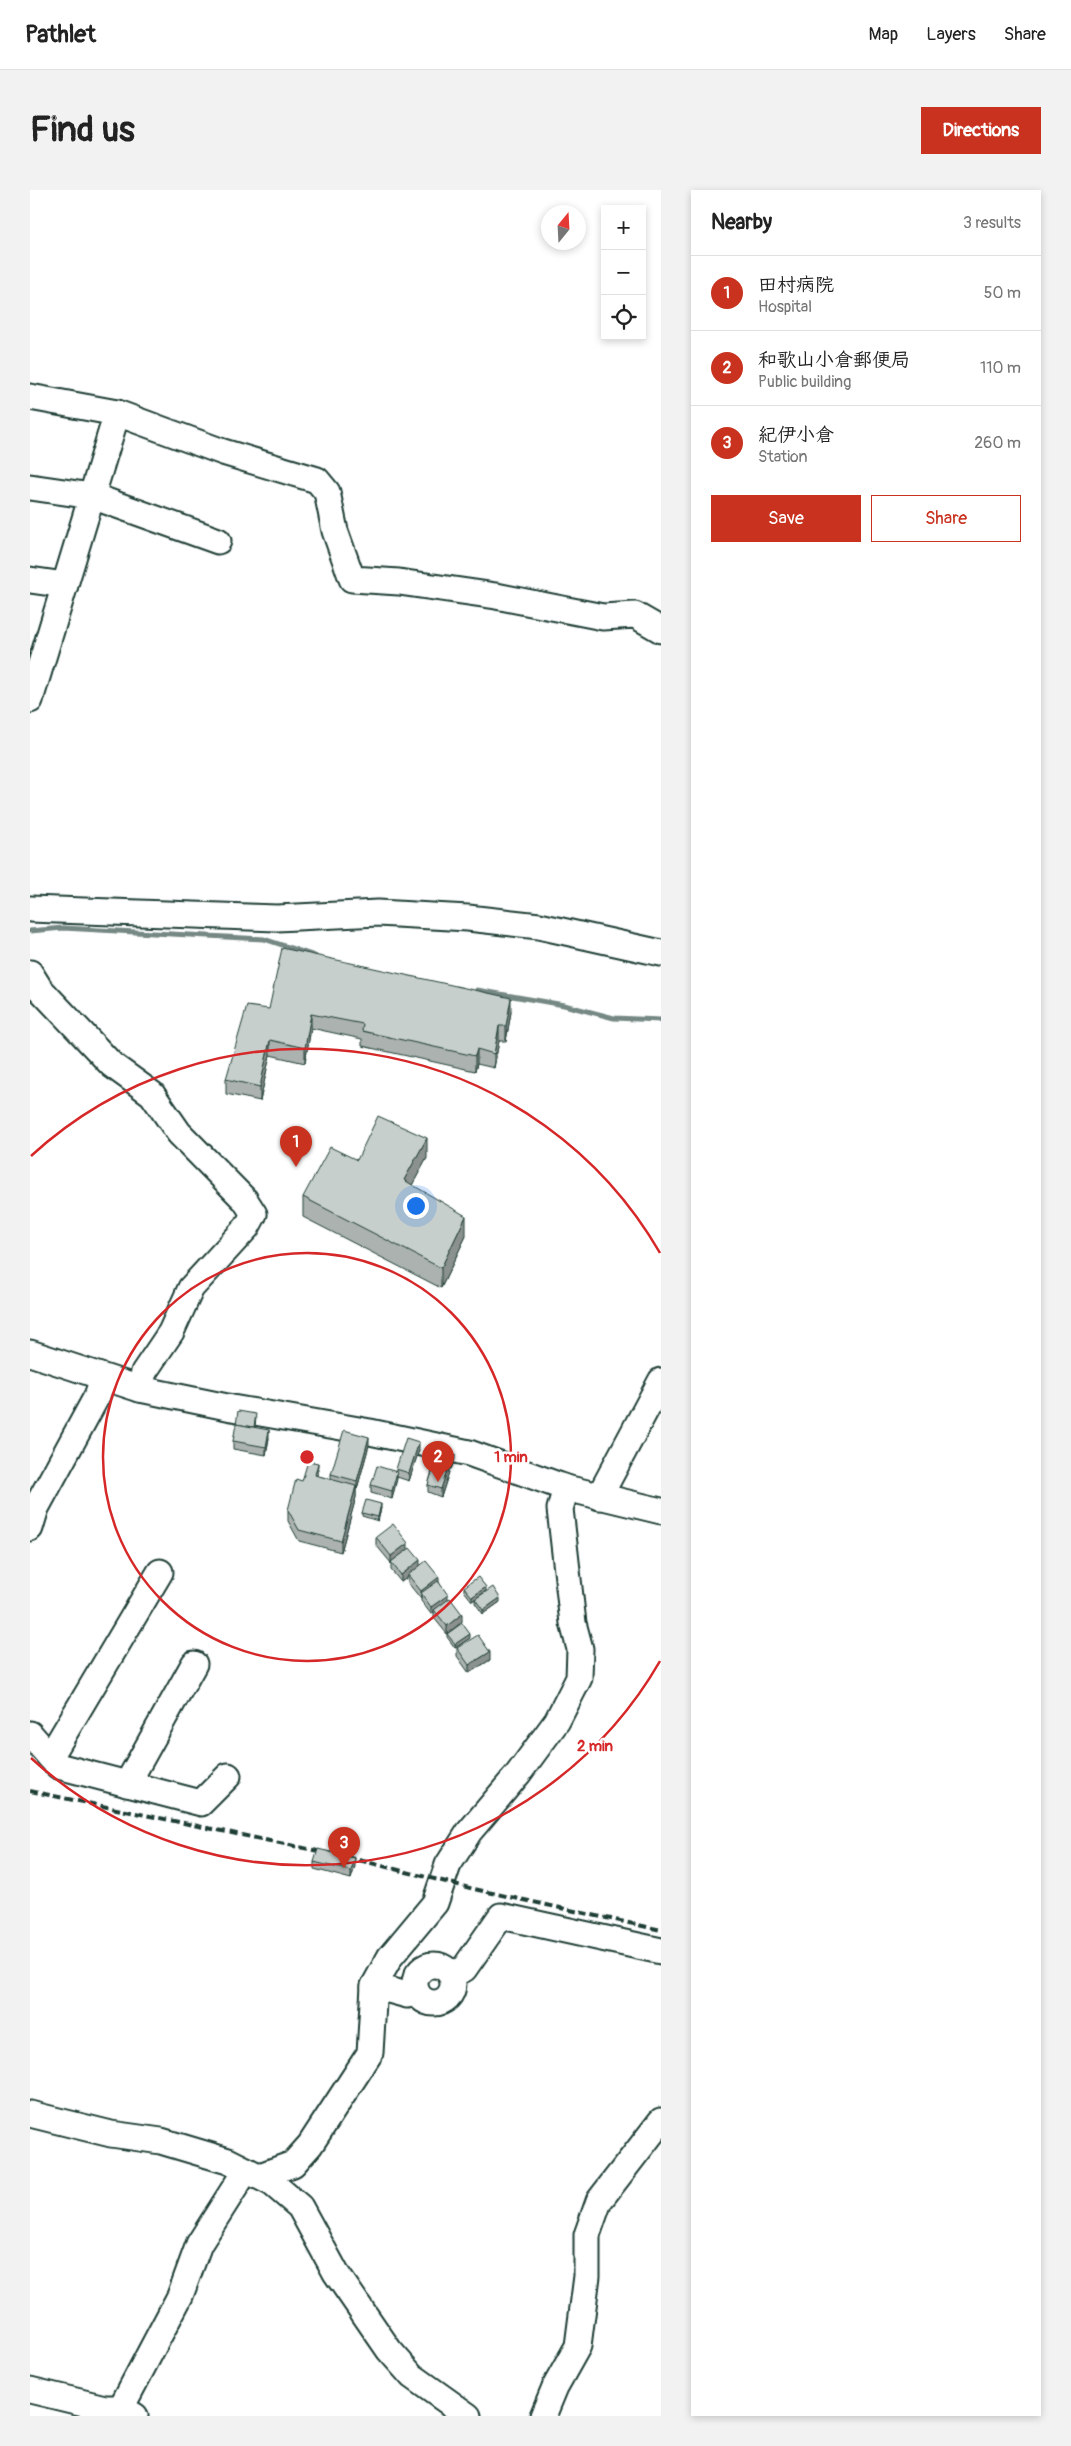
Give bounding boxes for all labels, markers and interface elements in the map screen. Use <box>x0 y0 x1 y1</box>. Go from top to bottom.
text: Pathlet <box>25 20 96 49</box>
text: Map <box>869 23 898 46</box>
text: Layers <box>926 23 976 46</box>
text: Share <box>1004 23 1046 46</box>
button: Directions <box>921 107 1041 154</box>
text: Find us <box>30 108 135 152</box>
north arrow <box>541 205 586 250</box>
map controls <box>601 205 646 340</box>
button: + <box>601 205 646 250</box>
text: Nearby <box>711 209 772 236</box>
text: 3 results <box>963 213 1021 233</box>
button: − <box>601 250 646 295</box>
text: 田村病院 <box>758 273 834 297</box>
text: 1 <box>724 283 730 303</box>
text: 50 m <box>984 283 1021 303</box>
button: locate <box>601 295 646 340</box>
text: Hospital <box>758 297 812 317</box>
text: 和歌山小倉郵便局 <box>758 348 910 372</box>
text: 2 <box>723 358 731 378</box>
text: 110 m <box>980 358 1021 378</box>
text: Public building <box>758 372 851 392</box>
text: 紀伊小倉 <box>758 423 834 447</box>
text: 3 <box>723 433 731 453</box>
text: 260 m <box>974 433 1021 453</box>
text: Station <box>758 447 808 467</box>
button: Save <box>711 495 861 542</box>
button: Share <box>871 495 1021 542</box>
pin: 1 <box>280 1126 312 1167</box>
your location <box>403 1193 429 1219</box>
pin: 2 <box>422 1441 454 1482</box>
centre of rings <box>298 1448 316 1466</box>
text: 1 min <box>494 1448 528 1467</box>
text: 2 min <box>577 1737 613 1756</box>
pin: 3 <box>328 1827 360 1868</box>

